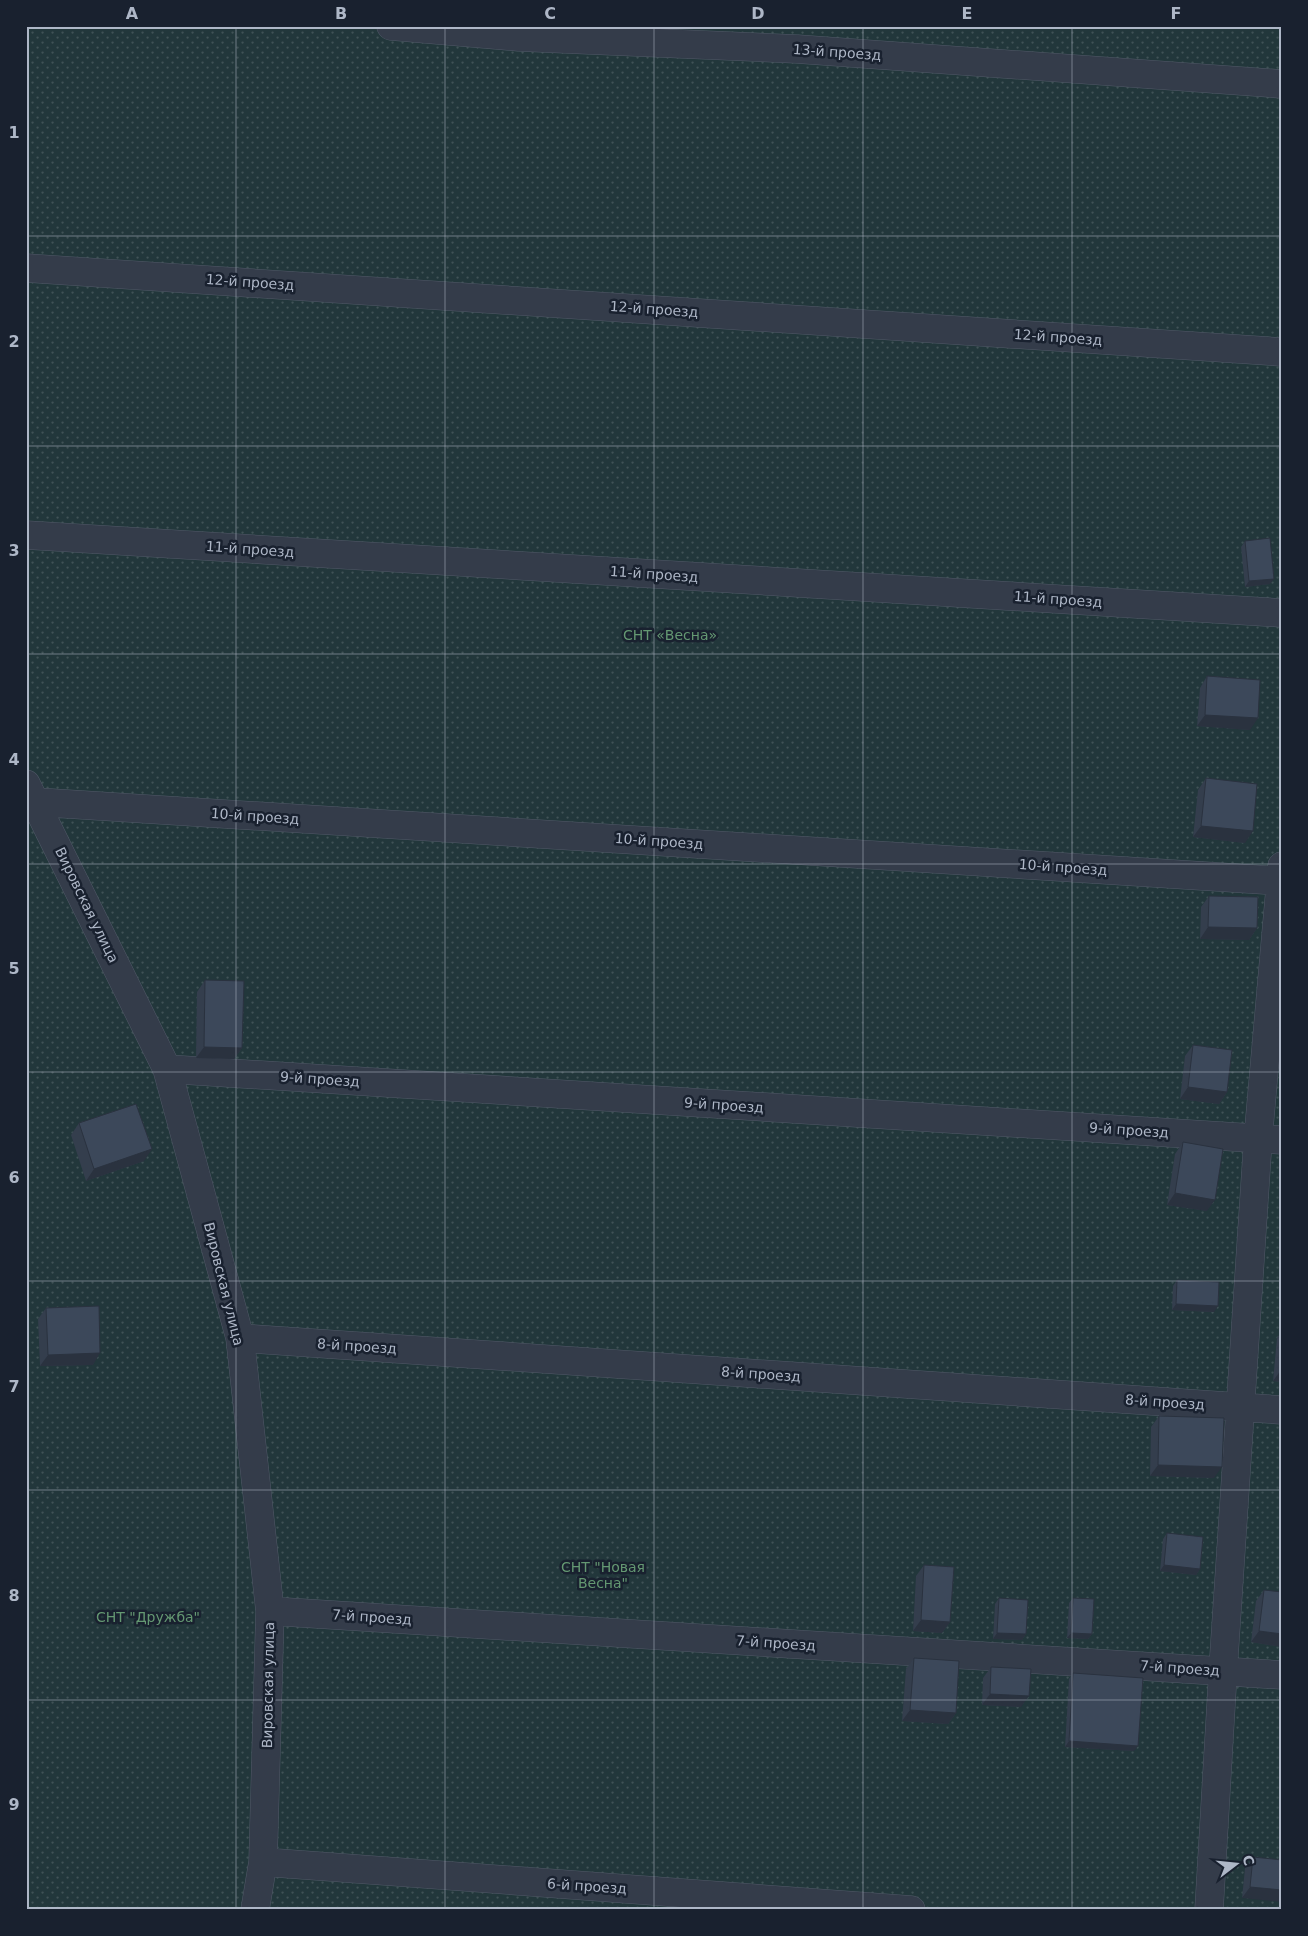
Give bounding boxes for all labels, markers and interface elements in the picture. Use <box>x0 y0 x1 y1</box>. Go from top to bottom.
text: A <box>126 4 139 23</box>
text: B <box>335 4 347 23</box>
text: C <box>544 4 556 23</box>
text: D <box>751 4 765 23</box>
text: E <box>962 4 972 23</box>
text: F <box>1171 4 1181 23</box>
street label: 13-й проезд <box>792 41 882 63</box>
text: 1 <box>8 123 20 142</box>
street label: 12-й проезд <box>205 271 295 293</box>
street label: 12-й проезд <box>609 298 699 320</box>
street label: 12-й проезд <box>1013 326 1103 348</box>
text: 2 <box>8 332 20 351</box>
street label: 11-й проезд <box>205 538 295 560</box>
text: 3 <box>8 541 20 560</box>
street label: 11-й проезд <box>609 563 699 585</box>
street label: 11-й проезд <box>1013 588 1103 610</box>
park label: СНТ «Весна» <box>623 627 717 643</box>
text: 4 <box>8 750 20 769</box>
street label: 10-й проезд <box>210 805 300 827</box>
street label: 10-й проезд <box>614 830 704 852</box>
street label: Вировская улица <box>52 845 122 965</box>
street label: 10-й проезд <box>1018 856 1108 878</box>
text: 5 <box>8 959 20 978</box>
street label: 9-й проезд <box>280 1068 360 1090</box>
street label: 9-й проезд <box>684 1094 764 1116</box>
street label: 9-й проезд <box>1089 1119 1169 1141</box>
text: 6 <box>8 1168 20 1187</box>
street label: Вировская улица <box>201 1221 247 1347</box>
street label: 8-й проезд <box>317 1335 397 1357</box>
street label: 8-й проезд <box>721 1363 801 1385</box>
text: 7 <box>8 1377 20 1396</box>
street label: 8-й проезд <box>1125 1391 1205 1413</box>
park label: СНТ "Новая Весна" <box>561 1559 645 1591</box>
text: 8 <box>8 1586 20 1605</box>
street label: 7-й проезд <box>332 1606 412 1628</box>
park label: СНТ "Дружба" <box>96 1609 200 1625</box>
street label: Вировская улица <box>259 1622 277 1748</box>
street label: 7-й проезд <box>736 1632 816 1654</box>
street label: 7-й проезд <box>1140 1657 1220 1679</box>
text: 9 <box>8 1795 20 1814</box>
north arrow <box>1210 1838 1260 1888</box>
text: С <box>1239 1853 1258 1868</box>
street label: 6-й проезд <box>547 1875 627 1897</box>

